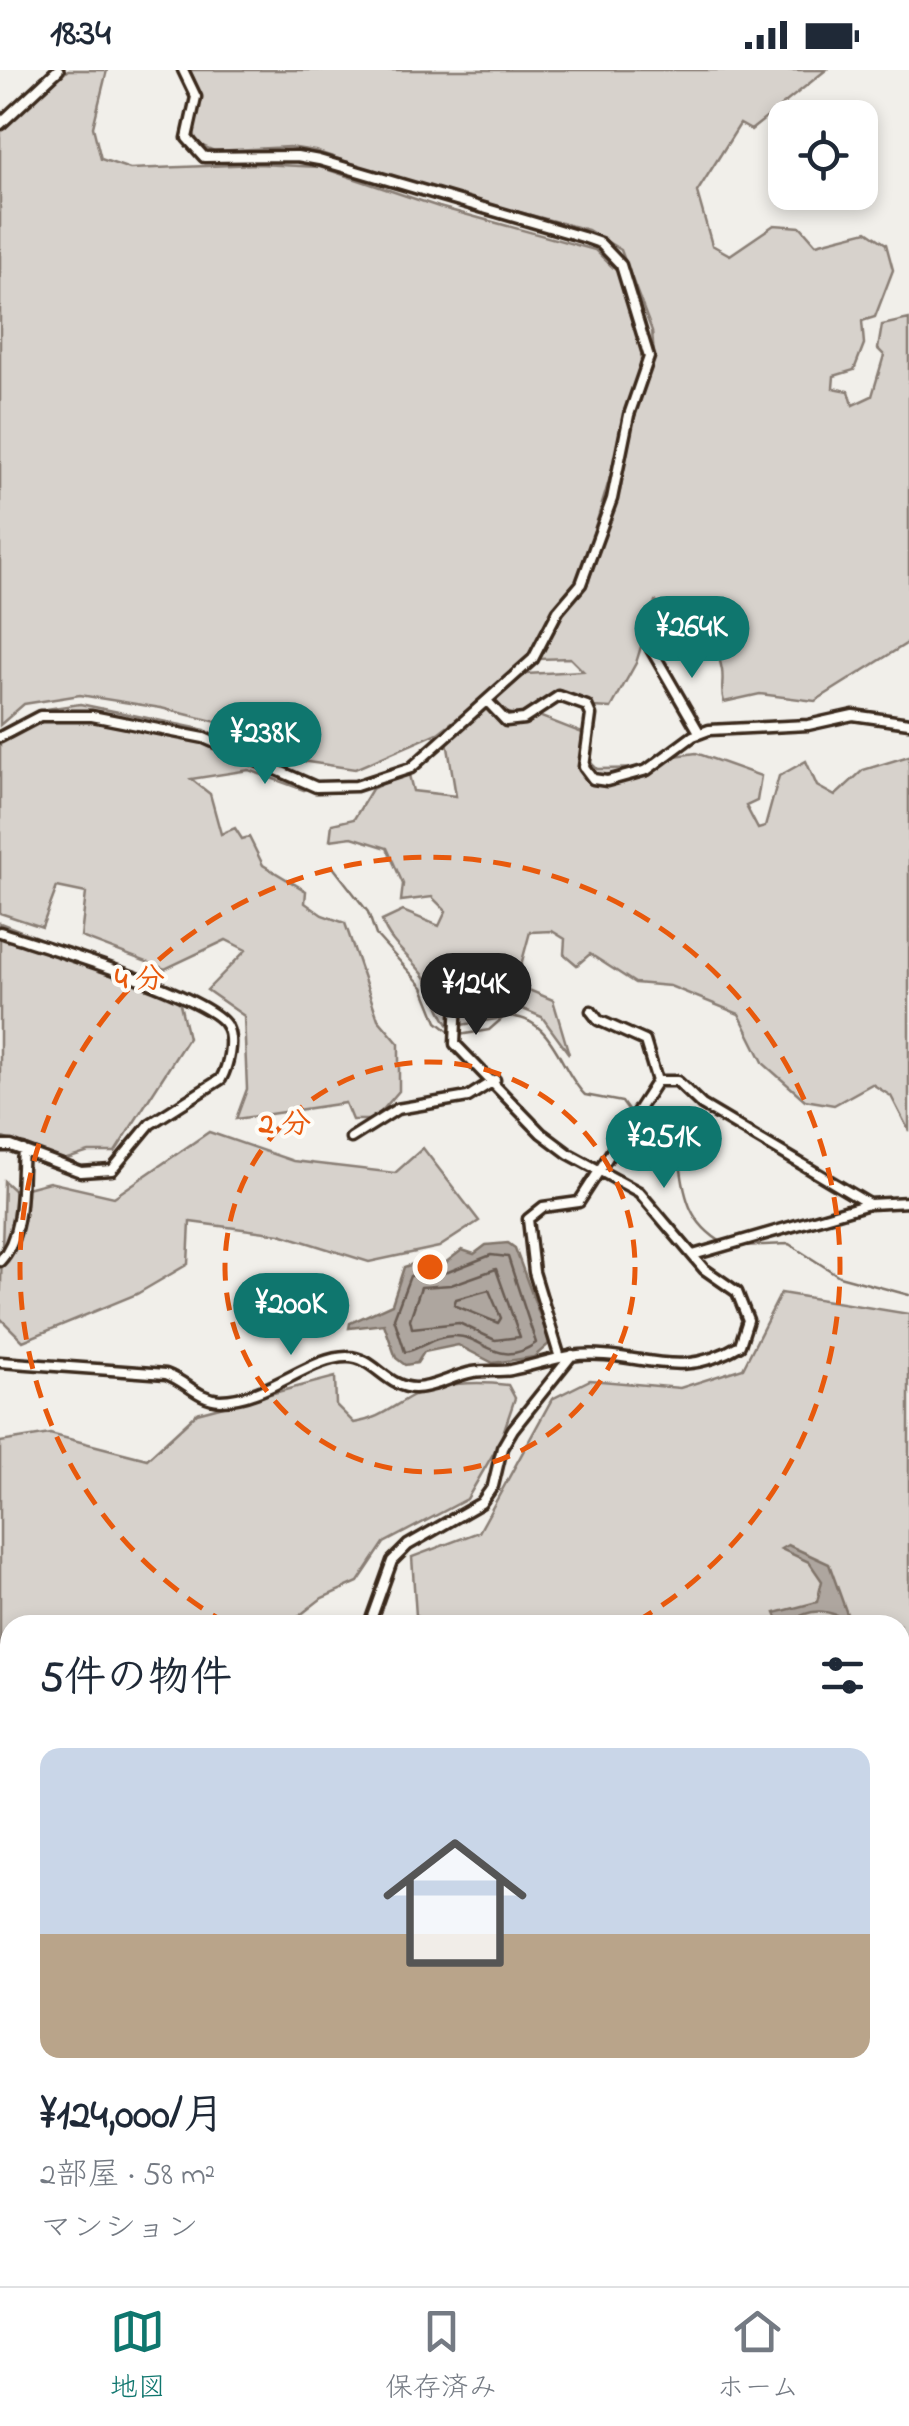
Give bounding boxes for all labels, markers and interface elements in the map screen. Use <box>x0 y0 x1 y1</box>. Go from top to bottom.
text: 18:34 <box>50 7 111 63</box>
map controls <box>768 100 878 210</box>
button: locate <box>768 100 878 210</box>
pin: ¥264K <box>622 596 762 681</box>
text: ¥264K <box>656 605 728 652</box>
pin: ¥238K <box>195 702 335 787</box>
text: ¥238K <box>230 711 300 758</box>
pin: ¥124K <box>406 953 546 1038</box>
text: 4 分 <box>115 959 165 1003</box>
text: ¥124K <box>442 962 510 1009</box>
text: 2 分 <box>258 1104 311 1148</box>
pin: ¥251K <box>594 1106 734 1191</box>
text: ¥251K <box>628 1115 700 1162</box>
centre of rings <box>412 1249 448 1285</box>
pin: ¥200K <box>221 1273 361 1358</box>
text: ¥200K <box>255 1282 327 1329</box>
icon: filters <box>815 1648 870 1703</box>
text: 5件の物件 <box>40 1649 232 1710</box>
icon: home <box>365 1813 545 1993</box>
text: ¥124,000/月 <box>40 2086 225 2147</box>
text: 2部屋 · 58 m² <box>40 2153 215 2200</box>
text: マンション <box>40 2206 199 2253</box>
tab: 地図 <box>110 2304 166 2410</box>
tab: 保存済み <box>385 2304 497 2410</box>
tab: ホーム <box>716 2304 799 2410</box>

